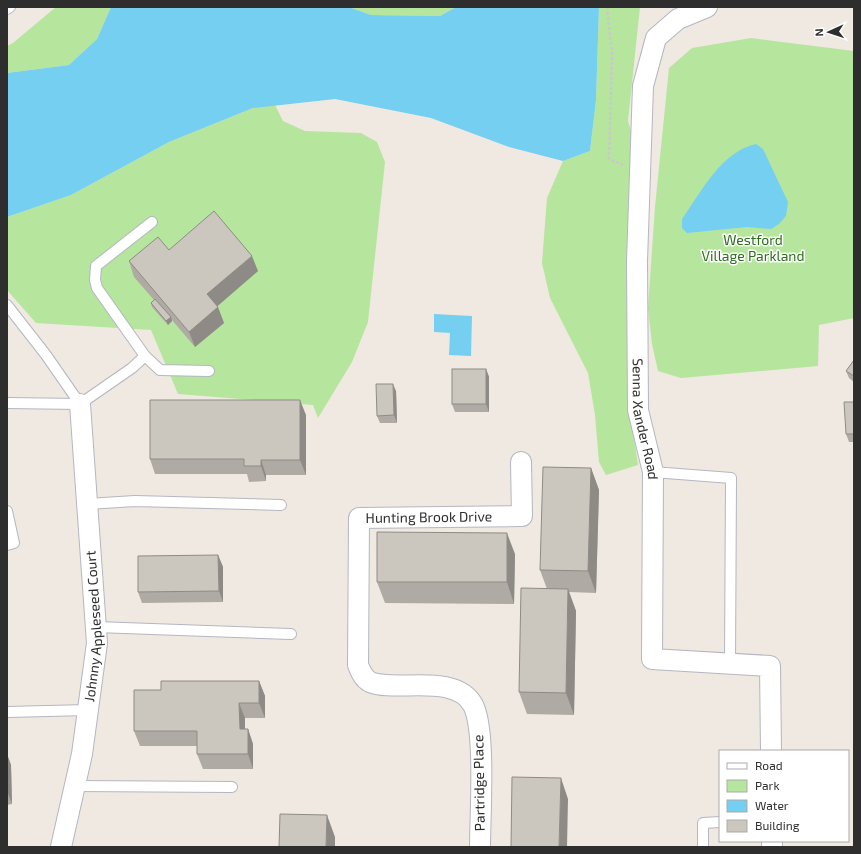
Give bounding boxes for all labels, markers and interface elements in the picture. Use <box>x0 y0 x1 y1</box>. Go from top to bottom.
north arrow <box>809 12 849 52</box>
text: N <box>812 28 825 37</box>
park label: Westford Village Parkland <box>701 231 805 264</box>
street label: Senna Xander Road <box>630 358 662 480</box>
street label: Hunting Brook Drive <box>365 507 492 526</box>
street label: Johnny Appleseed Court <box>80 550 105 703</box>
street label: Partridge Place <box>469 735 488 832</box>
legend <box>719 750 849 842</box>
text: Road <box>755 758 783 772</box>
text: Park <box>755 778 780 792</box>
text: Water <box>755 798 789 812</box>
text: Building <box>755 818 800 832</box>

